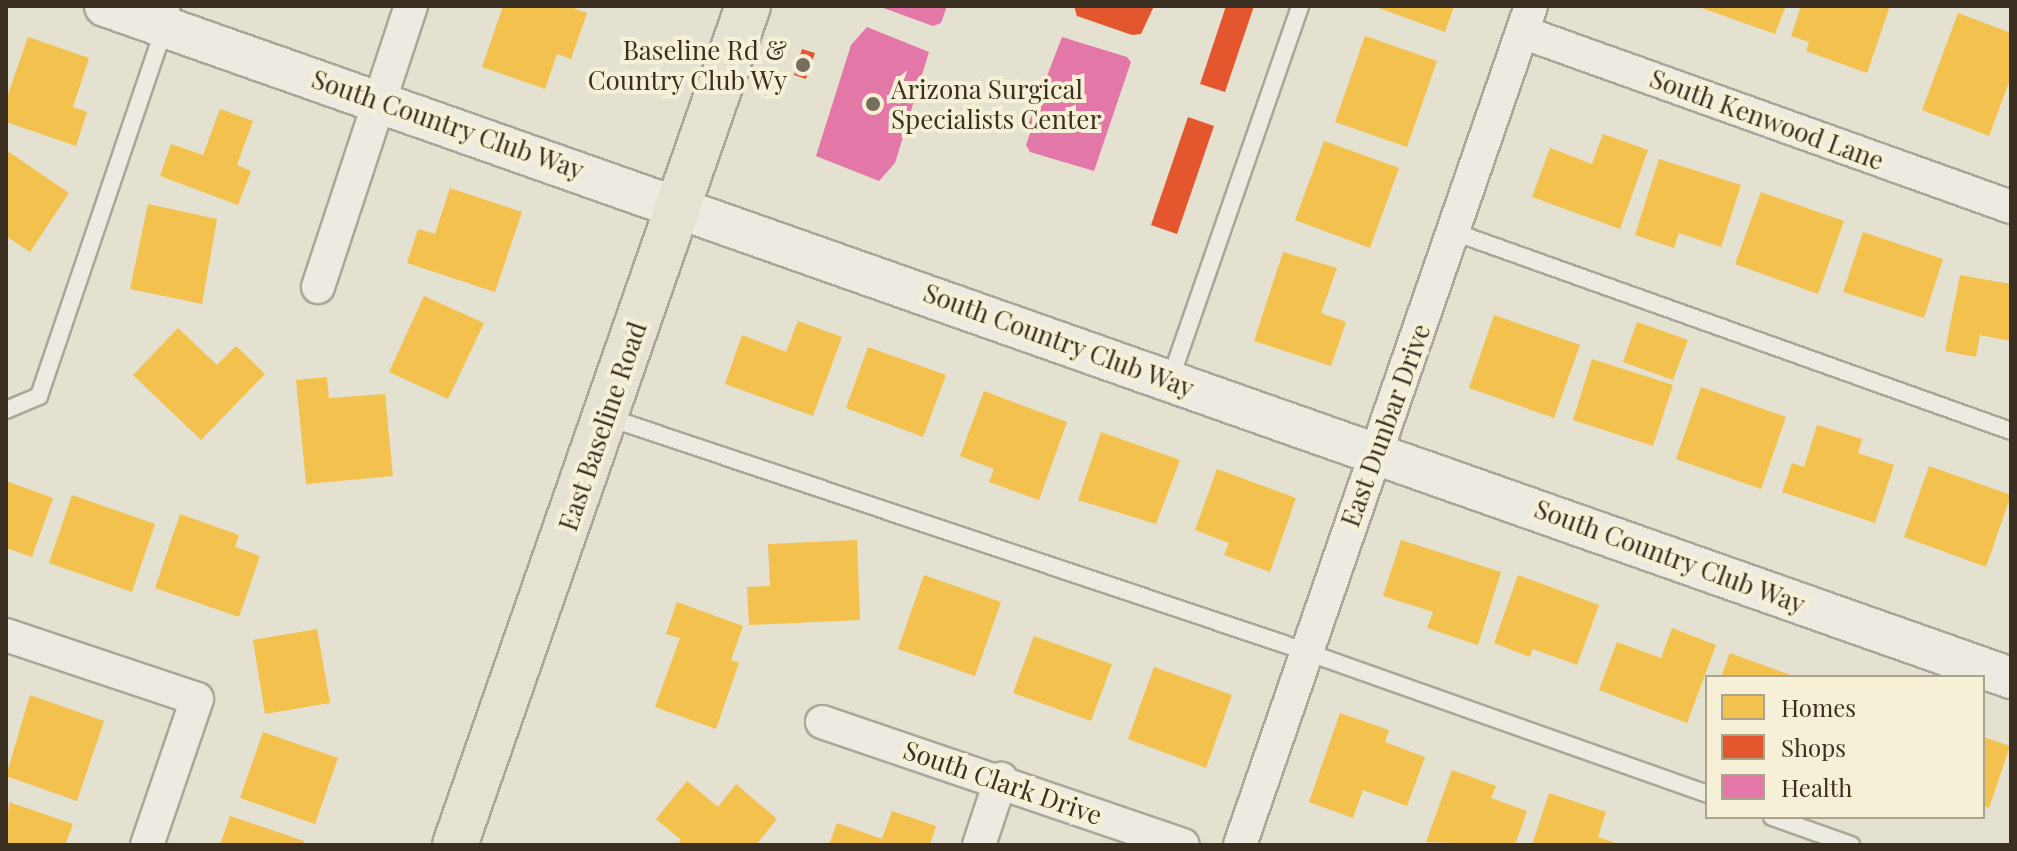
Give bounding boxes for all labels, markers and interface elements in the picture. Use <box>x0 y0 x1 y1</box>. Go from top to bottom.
place label: Baseline Rd & Country Club Wy <box>586 34 787 96</box>
marker: Baseline Rd & Country Club Wy <box>794 56 812 74</box>
street label: South Kenwood Lane <box>1646 62 1888 176</box>
street label: South Country Club Way <box>307 63 589 185</box>
place label: Arizona Surgical Specialists Center <box>891 73 1101 134</box>
marker: Arizona Surgical Specialists Center <box>862 93 884 115</box>
street label: South Country Club Way <box>919 276 1199 404</box>
street label: East Baseline Road <box>552 317 652 535</box>
street label: East Dunbar Drive <box>1334 319 1436 531</box>
street label: South Country Club Way <box>1530 492 1810 620</box>
legend <box>1705 675 1985 819</box>
text: Homes <box>1781 691 1856 723</box>
text: Shops <box>1781 731 1846 763</box>
street label: South Clark Drive <box>900 733 1106 831</box>
text: Health <box>1781 771 1852 803</box>

